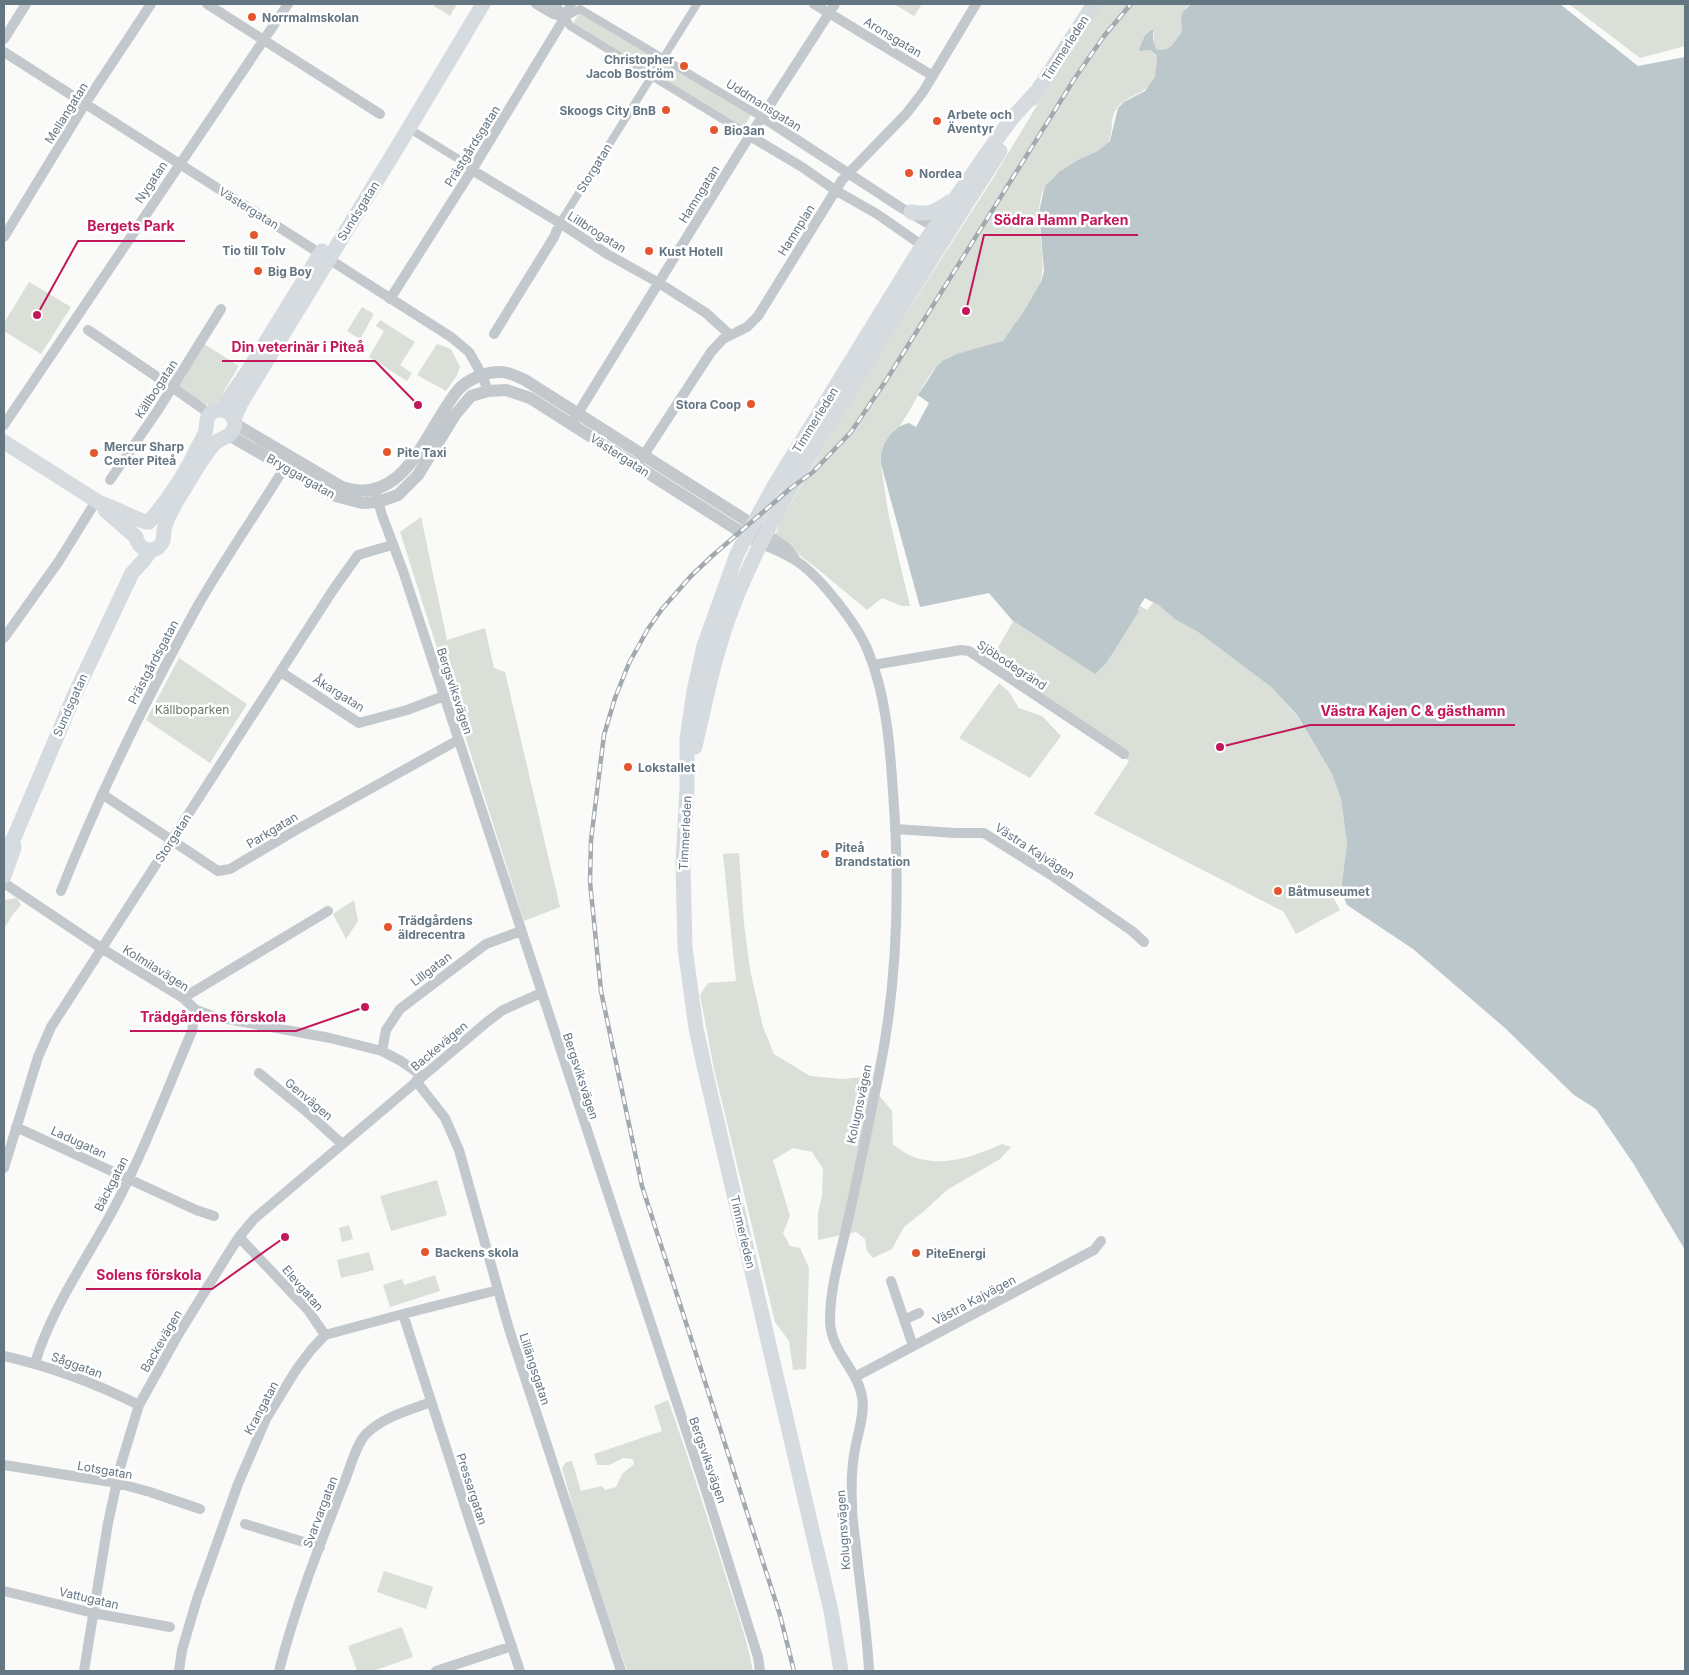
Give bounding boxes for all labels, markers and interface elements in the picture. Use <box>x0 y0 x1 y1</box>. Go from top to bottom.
place label: Norrmalmskolan <box>262 10 359 25</box>
marker: Norrmalmskolan <box>246 11 258 23</box>
street label: Timmerleden <box>1038 13 1092 83</box>
street label: Aronsgatan <box>861 14 925 60</box>
place label: Christopher Jacob Boström <box>586 52 674 81</box>
marker: Christopher Jacob Boström <box>678 60 690 72</box>
street label: Uddmansgatan <box>723 76 805 134</box>
street label: Mellangatan <box>41 80 91 146</box>
street label: Prästgårdsgatan <box>441 103 503 189</box>
place label: Skoogs City BnB <box>559 103 656 118</box>
marker: Skoogs City BnB <box>660 104 672 116</box>
place label: Arbete och Äventyr <box>947 107 1012 136</box>
marker: Arbete och Äventyr <box>931 115 943 127</box>
place label: Bio3an <box>724 123 765 138</box>
marker: Bio3an <box>708 124 720 136</box>
street label: Storgatan <box>573 141 615 195</box>
street label: Nygatan <box>131 158 171 206</box>
street label: Hamngatan <box>675 162 723 226</box>
place label: Nordea <box>919 166 962 181</box>
marker: Nordea <box>903 167 915 179</box>
street label: Sundsgatan <box>334 178 382 244</box>
street label: Västergatan <box>216 184 282 232</box>
street label: Hamnplan <box>774 202 818 258</box>
callout: Södra Hamn Parken <box>984 206 1138 235</box>
street label: Lillbrogatan <box>565 208 629 256</box>
text: Södra Hamn Parken <box>994 211 1128 228</box>
callout: Bergets Park <box>78 212 185 241</box>
text: Bergets Park <box>87 217 176 234</box>
marker: Tio till Tolv <box>248 229 260 241</box>
place label: Tio till Tolv <box>222 243 286 258</box>
place label: Kust Hotell <box>659 244 723 259</box>
marker: Kust Hotell <box>643 245 655 257</box>
place label: Big Boy <box>268 264 313 279</box>
marker: Big Boy <box>252 265 264 277</box>
callout: Din veterinär i Piteå <box>222 332 375 361</box>
text: Din veterinär i Piteå <box>232 338 364 355</box>
street label: Källbogatan <box>131 357 181 421</box>
street label: Timmerleden <box>789 384 841 456</box>
place label: Stora Coop <box>676 397 741 412</box>
marker: Stora Coop <box>745 398 757 410</box>
street label: Västergatan <box>587 430 653 480</box>
place label: Mercur Sharp Center Piteå <box>104 439 184 468</box>
place label: Pite Taxi <box>397 445 447 460</box>
marker: Pite Taxi <box>381 446 393 458</box>
marker: Mercur Sharp Center Piteå <box>88 447 100 459</box>
street label: Bryggargatan <box>264 450 338 502</box>
street label: Prästgårdsgatan <box>125 617 181 707</box>
street label: Sjöbodegränd <box>974 637 1050 693</box>
street label: Bergsviksvägen <box>434 646 476 736</box>
street label: Sundsgatan <box>49 671 91 739</box>
street label: Åkargatan <box>310 671 368 715</box>
callout: Västra Kajen C & gästhamn <box>1310 696 1515 725</box>
park label: Källboparken <box>155 702 229 717</box>
text: Västra Kajen C & gästhamn <box>1320 702 1506 719</box>
place label: Lokstallet <box>638 760 696 775</box>
marker: Lokstallet <box>622 761 634 773</box>
street label: Timmerleden <box>676 795 694 871</box>
street label: Parkgatan <box>244 809 300 851</box>
street label: Storgatan <box>152 811 194 865</box>
street label: Västra Kajvägen <box>992 820 1078 882</box>
place label: Piteå Brandstation <box>835 840 910 869</box>
marker: Piteå Brandstation <box>819 848 831 860</box>
place label: Båtmuseumet <box>1288 884 1370 899</box>
marker: Båtmuseumet <box>1272 885 1284 897</box>
place label: Trädgårdens äldrecentra <box>398 913 473 942</box>
marker: Trädgårdens äldrecentra <box>382 921 394 933</box>
street label: Kolmilavägen <box>120 942 192 994</box>
street label: Lillgatan <box>408 949 454 989</box>
callout: Trädgårdens förskola <box>130 1002 296 1031</box>
text: Trädgårdens förskola <box>140 1008 286 1025</box>
street label: Backevägen <box>408 1018 470 1074</box>
street label: Bergsviksvägen <box>560 1031 602 1121</box>
street label: Kolugnsvägen <box>843 1063 875 1145</box>
street label: Genvägen <box>282 1075 336 1123</box>
street label: Ladugatan <box>49 1123 109 1161</box>
street label: Bäckgatan <box>91 1154 131 1214</box>
street label: Timmerleden <box>727 1194 759 1270</box>
place label: Backens skola <box>435 1245 519 1260</box>
marker: Backens skola <box>419 1246 431 1258</box>
place label: PiteEnergi <box>926 1246 986 1261</box>
marker: PiteEnergi <box>910 1247 922 1259</box>
callout: Solens förskola <box>86 1260 212 1289</box>
street label: Elevgatan <box>279 1262 327 1314</box>
text: Solens förskola <box>96 1266 202 1283</box>
street label: Västra Kajvägen <box>930 1272 1018 1328</box>
street label: Backevägen <box>137 1307 185 1375</box>
street label: Lillängsgatan <box>516 1331 554 1407</box>
street label: Såggatan <box>49 1349 105 1381</box>
street label: Krangatan <box>241 1379 281 1437</box>
street label: Bergsviksvägen <box>686 1415 730 1505</box>
street label: Pressargatan <box>453 1451 491 1527</box>
street label: Lotsgatan <box>76 1458 134 1482</box>
street label: Svarvargatan <box>299 1474 341 1550</box>
street label: Kolugnsvägen <box>833 1489 853 1571</box>
street label: Vattugatan <box>58 1584 120 1612</box>

